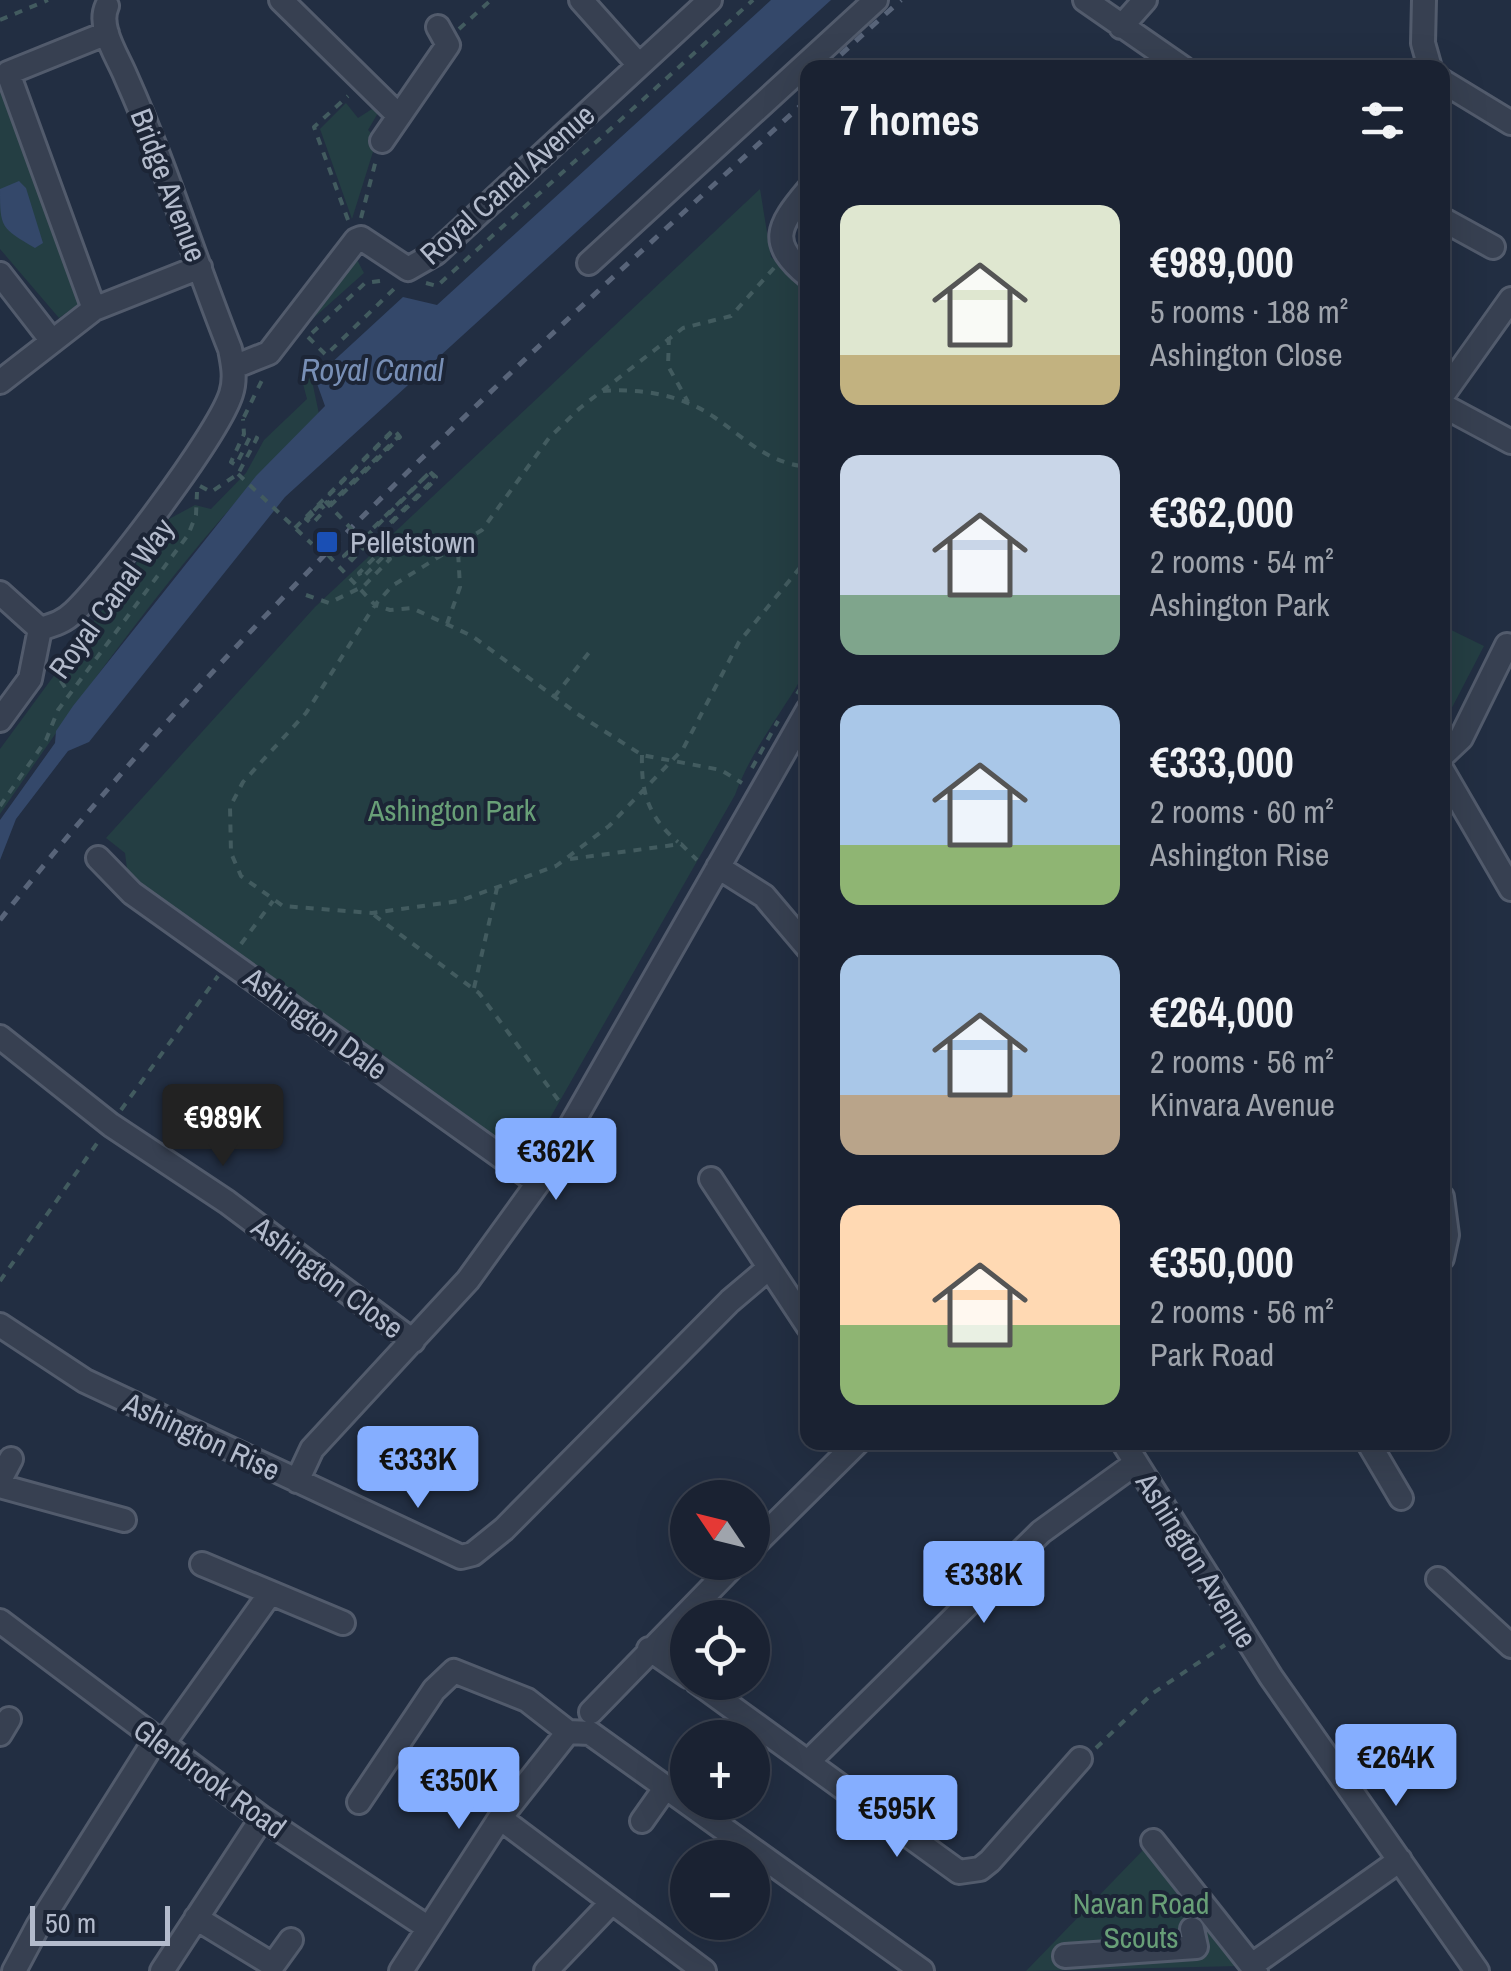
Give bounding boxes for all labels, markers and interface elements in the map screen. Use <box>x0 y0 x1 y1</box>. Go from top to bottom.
text: 7 homes <box>840 92 980 148</box>
icon: filters <box>1355 93 1410 148</box>
street label: Royal Canal Avenue <box>411 95 603 273</box>
street label: Bridge Avenue <box>121 103 217 267</box>
text: €989,000 <box>1150 234 1294 290</box>
icon: home <box>920 245 1040 365</box>
text: 5 rooms · 188 m² <box>1150 290 1348 333</box>
text: Ashington Close <box>1150 333 1343 376</box>
water label: Royal Canal <box>301 348 445 391</box>
text: €362,000 <box>1150 484 1294 540</box>
icon: home <box>920 495 1040 615</box>
street label: Royal Canal Way <box>39 509 183 686</box>
place label: Pelletstown <box>350 522 476 562</box>
marker: Pelletstown <box>314 529 340 555</box>
text: 2 rooms · 54 m² <box>1150 540 1334 583</box>
text: Ashington Park <box>1150 583 1329 626</box>
text: €333,000 <box>1150 734 1294 790</box>
icon: home <box>920 745 1040 865</box>
park label: Ashington Park <box>367 790 537 830</box>
text: 2 rooms · 60 m² <box>1150 790 1334 833</box>
text: Ashington Rise <box>1150 833 1329 876</box>
street label: Ashington Dale <box>235 957 396 1089</box>
text: €264,000 <box>1150 984 1294 1040</box>
icon: home <box>920 995 1040 1115</box>
text: 2 rooms · 56 m² <box>1150 1040 1334 1083</box>
text: Kinvara Avenue <box>1150 1083 1335 1126</box>
pin: €989K <box>153 1084 293 1169</box>
text: €989K <box>184 1095 262 1138</box>
pin: €362K <box>486 1118 626 1203</box>
text: €362K <box>517 1129 595 1172</box>
street label: Ashington Close <box>243 1206 412 1347</box>
text: €350,000 <box>1150 1234 1294 1290</box>
icon: home <box>920 1245 1040 1365</box>
text: 2 rooms · 56 m² <box>1150 1290 1334 1333</box>
text: Park Road <box>1150 1333 1274 1376</box>
street label: Ashington Rise <box>116 1382 287 1490</box>
pin: €333K <box>348 1426 488 1511</box>
text: €333K <box>379 1437 457 1480</box>
street label: Ashington Avenue <box>1127 1464 1267 1655</box>
north arrow <box>670 1480 770 1580</box>
map controls <box>670 1480 770 1940</box>
pin: €338K <box>914 1541 1054 1626</box>
text: €338K <box>945 1552 1023 1595</box>
button: locate <box>670 1600 770 1700</box>
street label: Glenbrook Road <box>126 1709 294 1847</box>
button: + <box>670 1720 770 1820</box>
pin: €264K <box>1326 1724 1466 1809</box>
text: €264K <box>1357 1735 1435 1778</box>
pin: €350K <box>389 1747 529 1832</box>
text: €350K <box>420 1758 498 1801</box>
pin: €595K <box>827 1775 967 1860</box>
text: €595K <box>858 1786 936 1829</box>
button: − <box>670 1840 770 1940</box>
park label: Navan Road Scouts <box>1073 1883 1209 1957</box>
scale bar <box>30 1901 170 1946</box>
text: 50 m <box>45 1904 96 1942</box>

